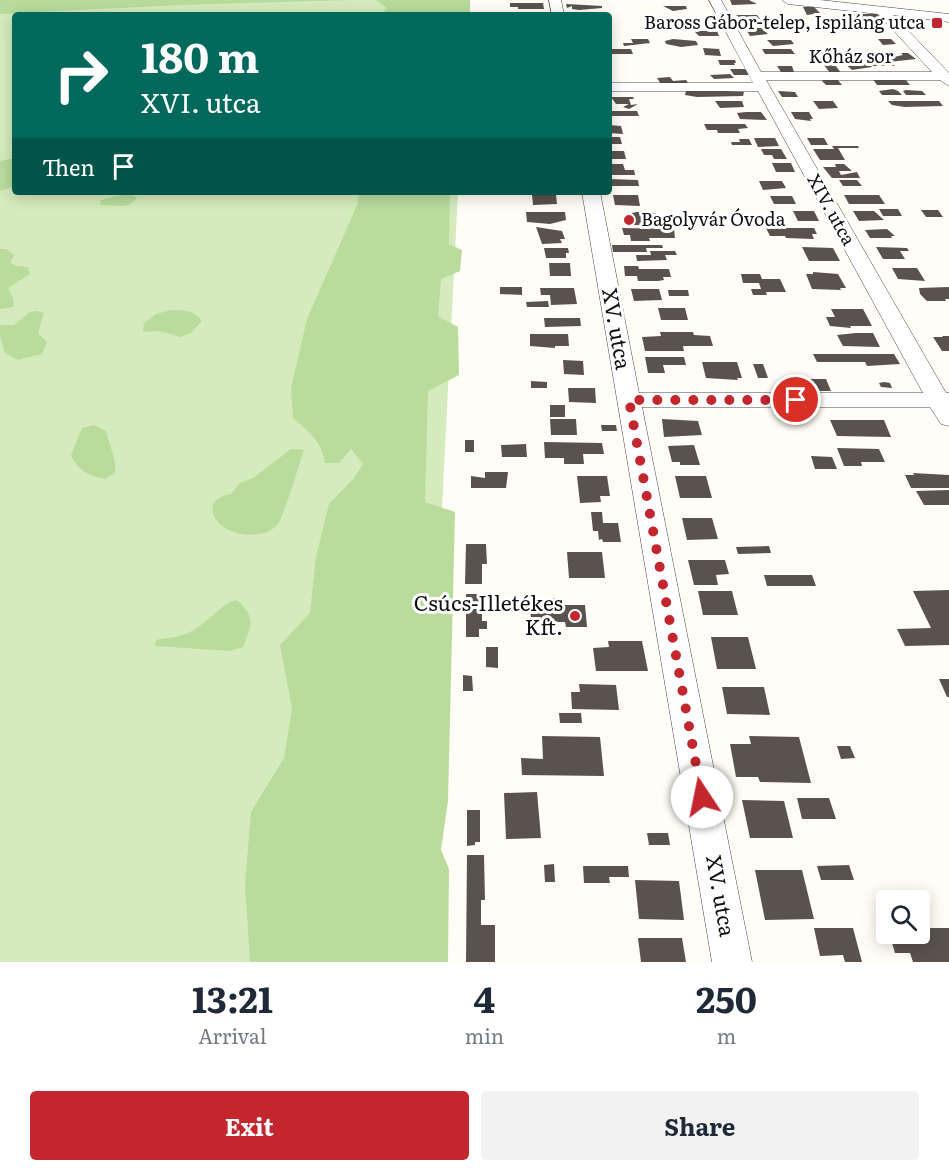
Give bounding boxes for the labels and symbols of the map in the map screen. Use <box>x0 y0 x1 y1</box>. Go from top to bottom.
place label: Baross Gábor-telep, Ispiláng utca <box>644 8 925 35</box>
marker: Baross Gábor-telep, Ispiláng utca <box>930 16 944 30</box>
street label: Kőház sor <box>809 42 894 69</box>
street label: XIV. utca <box>802 169 863 250</box>
place label: Bagolyvár Óvoda <box>641 205 786 232</box>
marker: Bagolyvár Óvoda <box>622 213 636 227</box>
street label: XV. utca <box>596 285 641 372</box>
pin <box>770 374 821 425</box>
place label: Csúcs-Illetékes Kft. <box>414 586 563 641</box>
marker: Csúcs-Illetékes Kft. <box>568 609 582 623</box>
position arrow <box>670 765 734 829</box>
street label: XV. utca <box>700 852 745 939</box>

